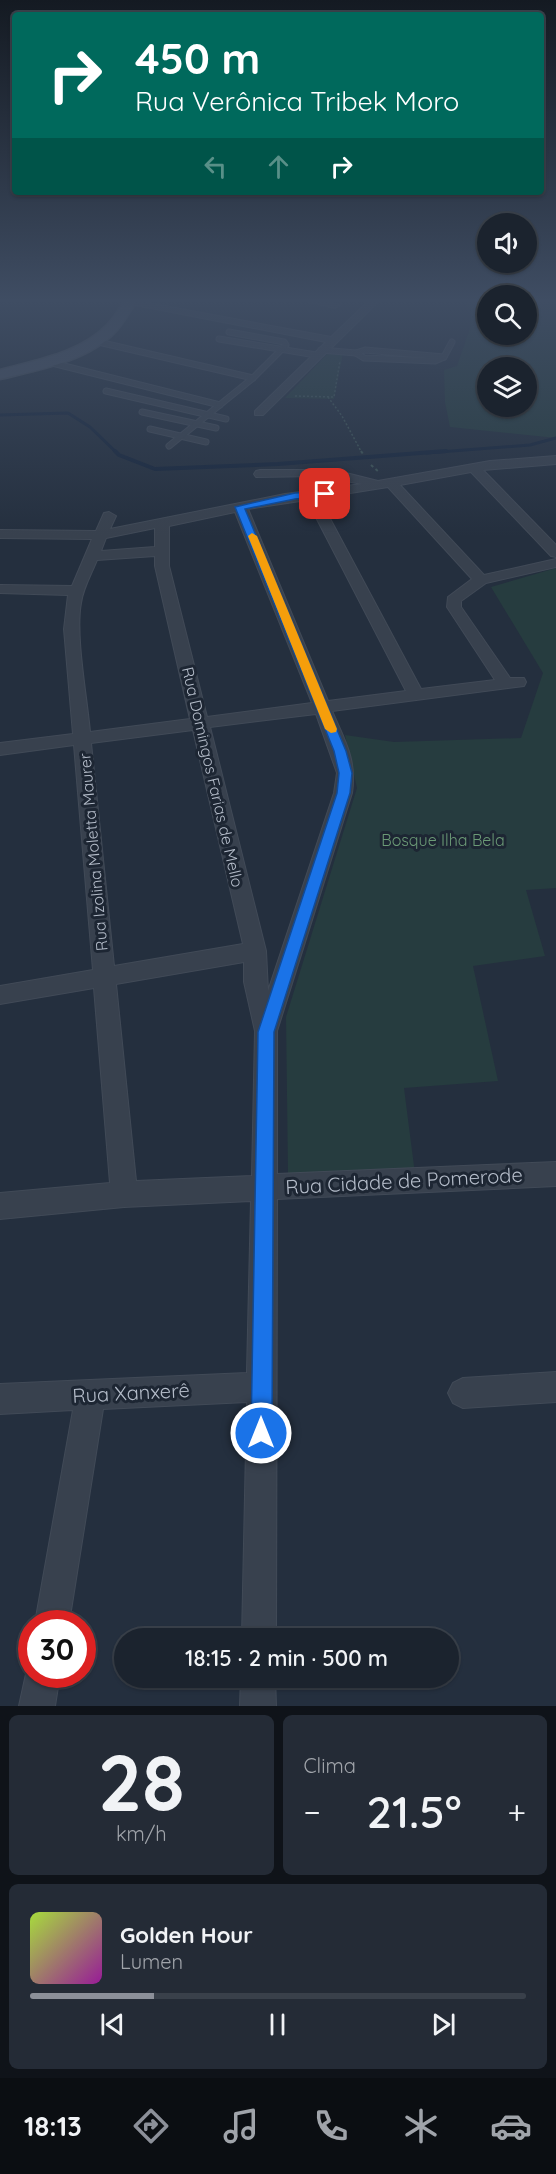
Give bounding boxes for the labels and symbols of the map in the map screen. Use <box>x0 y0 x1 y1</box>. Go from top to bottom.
pin <box>299 468 350 519</box>
street label: Rua Domingos Farias de Mello <box>178 665 248 889</box>
street label: Rua Izolina Moletta Maurer <box>74 752 112 952</box>
park label: Bosque Ilha Bela <box>381 830 505 850</box>
street label: Rua Cidade de Pomerode <box>285 1162 523 1199</box>
street label: Rua Xanxerê <box>72 1377 190 1408</box>
position arrow <box>229 1401 293 1465</box>
speed limit sign: 30 <box>18 1610 96 1688</box>

